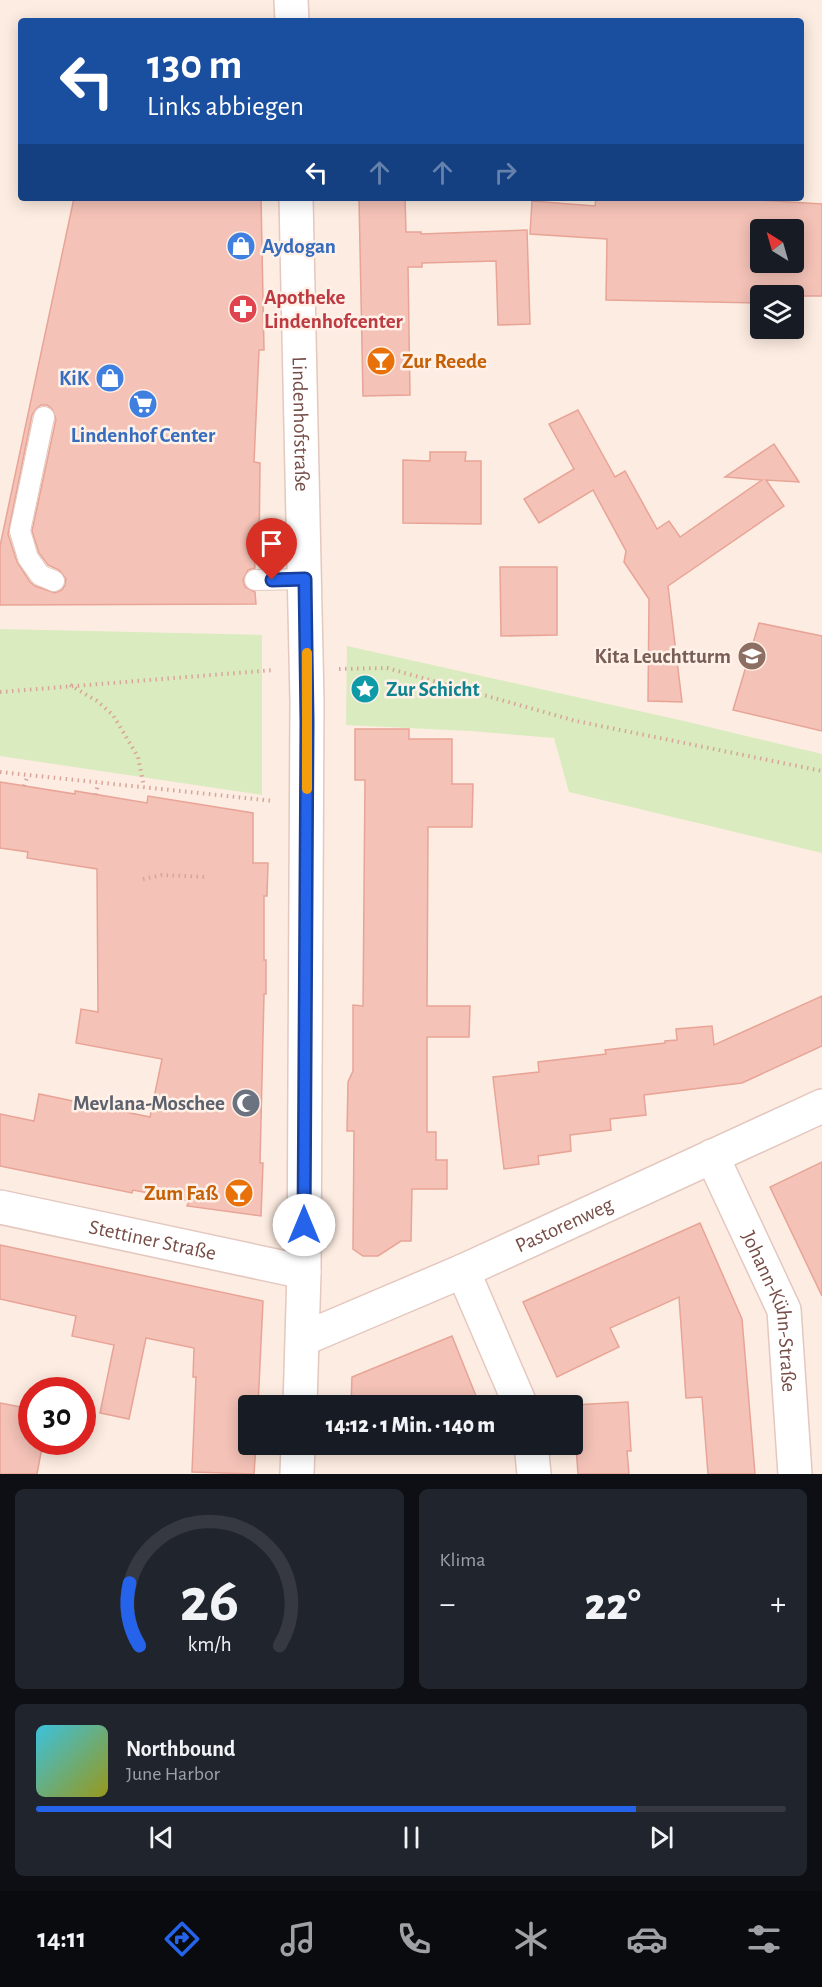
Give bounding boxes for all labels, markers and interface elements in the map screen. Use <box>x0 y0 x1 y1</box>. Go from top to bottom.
icon: left <box>48 42 126 120</box>
text: 130 m <box>147 44 242 86</box>
text: Links abbiegen <box>147 93 304 120</box>
icon: left <box>300 156 333 189</box>
icon: ahead <box>363 156 396 189</box>
icon: ahead <box>426 156 459 189</box>
icon: right <box>489 156 522 189</box>
north arrow <box>750 219 804 273</box>
map controls <box>750 219 804 339</box>
shop icon: Aydogan <box>225 230 257 262</box>
place label: Aydogan <box>262 236 336 257</box>
button: layers <box>750 285 804 339</box>
place label: Apotheke Lindenhofcenter <box>264 287 404 332</box>
pharmacy icon: Apotheke Lindenhofcenter <box>227 293 259 325</box>
bar icon: Zur Reede <box>365 345 397 377</box>
place label: Zur Reede <box>402 351 487 372</box>
street label: Lindenhofstraße <box>288 356 312 492</box>
shop icon: KiK <box>94 362 126 394</box>
place label: KiK <box>59 368 90 389</box>
supermarket icon: Lindenhof Center <box>127 388 159 420</box>
place label: Lindenhof Center <box>71 425 216 446</box>
pin <box>246 518 297 580</box>
icon: arrive <box>255 527 288 560</box>
school or university icon: Kita Leuchtturm <box>736 640 768 672</box>
place label: Kita Leuchtturm <box>595 646 731 667</box>
place icon: Zur Schicht <box>349 673 381 705</box>
place label: Zur Schicht <box>386 679 480 700</box>
mosque icon: Mevlana-Moschee <box>230 1087 262 1119</box>
place label: Mevlana-Moschee <box>73 1093 225 1114</box>
bar icon: Zum Faß <box>223 1177 255 1209</box>
place label: Zum Faß <box>144 1183 218 1204</box>
position arrow <box>272 1193 336 1257</box>
street label: Pastorenweg <box>512 1193 617 1256</box>
street label: Stettiner Straße <box>87 1216 218 1264</box>
street label: Johann-Kühn-Straße <box>738 1228 799 1393</box>
speed limit sign: 30 <box>18 1377 96 1455</box>
text: 14:12 · 1 Min. · 140 m <box>326 1414 495 1436</box>
text: Klima <box>440 1550 485 1570</box>
text: 26 <box>179 1570 239 1632</box>
text: 22° <box>585 1583 641 1628</box>
text: − <box>440 1588 455 1621</box>
text: + <box>770 1588 786 1621</box>
text: km/h <box>187 1634 231 1655</box>
text: Northbound <box>126 1738 235 1760</box>
text: June Harbor <box>126 1764 220 1784</box>
icon: previous <box>145 1821 178 1854</box>
icon: pause <box>395 1821 428 1854</box>
icon: next <box>645 1821 678 1854</box>
icon: directions <box>161 1918 203 1960</box>
icon: music <box>277 1918 319 1960</box>
icon: phone <box>393 1918 435 1960</box>
icon: climate <box>510 1918 552 1960</box>
icon: car <box>626 1918 668 1960</box>
icon: filters <box>743 1918 785 1960</box>
text: 14:11 <box>37 1925 86 1952</box>

